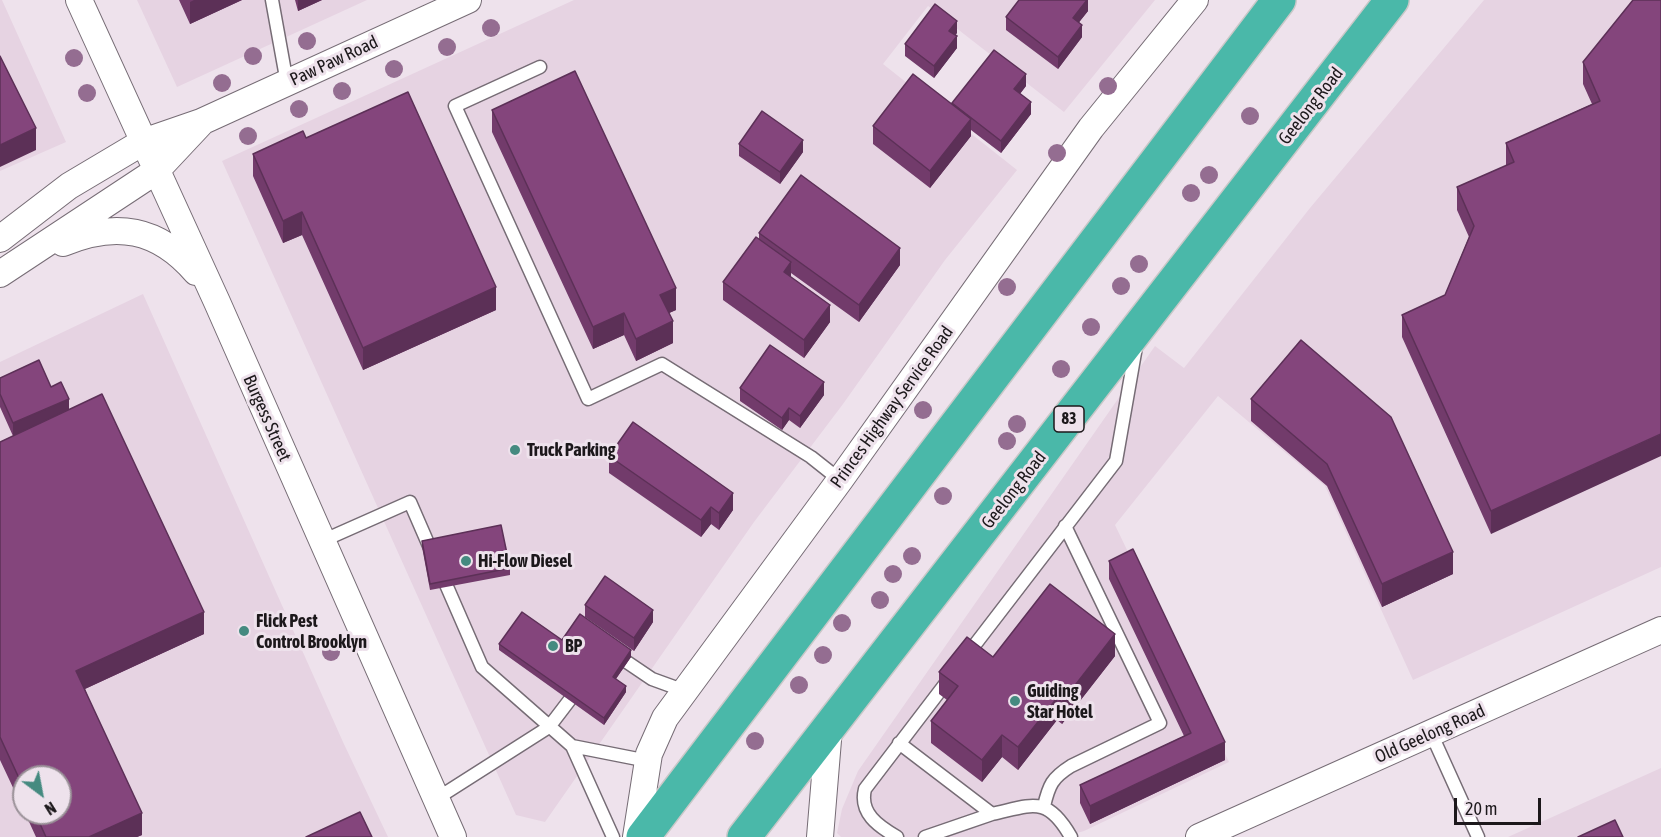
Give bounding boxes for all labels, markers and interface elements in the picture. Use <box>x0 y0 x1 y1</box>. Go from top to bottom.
street label: Paw Paw Road <box>287 31 381 91</box>
street label: Geelong Road <box>1274 63 1348 149</box>
street label: Princes Highway Service Road <box>826 322 958 492</box>
street label: Burgess Street <box>238 371 296 465</box>
road number: 83 <box>1054 406 1084 432</box>
place label: Truck Parking <box>527 439 615 461</box>
marker: Truck Parking <box>508 443 522 457</box>
street label: Geelong Road <box>977 447 1051 533</box>
place label: Hi-Flow Diesel <box>478 550 572 572</box>
marker: Hi-Flow Diesel <box>459 554 473 568</box>
place label: Flick Pest Control Brooklyn <box>256 610 367 652</box>
marker: Flick Pest Control Brooklyn <box>237 624 251 638</box>
place label: BP <box>565 635 582 657</box>
marker: BP <box>546 639 560 653</box>
place label: Guiding Star Hotel <box>1027 680 1093 722</box>
marker: Guiding Star Hotel <box>1008 694 1022 708</box>
street label: Old Geelong Road <box>1372 700 1488 768</box>
north arrow <box>12 765 72 825</box>
scale bar <box>1457 786 1544 824</box>
text: N <box>42 798 59 819</box>
text: 20 m <box>1465 798 1497 819</box>

